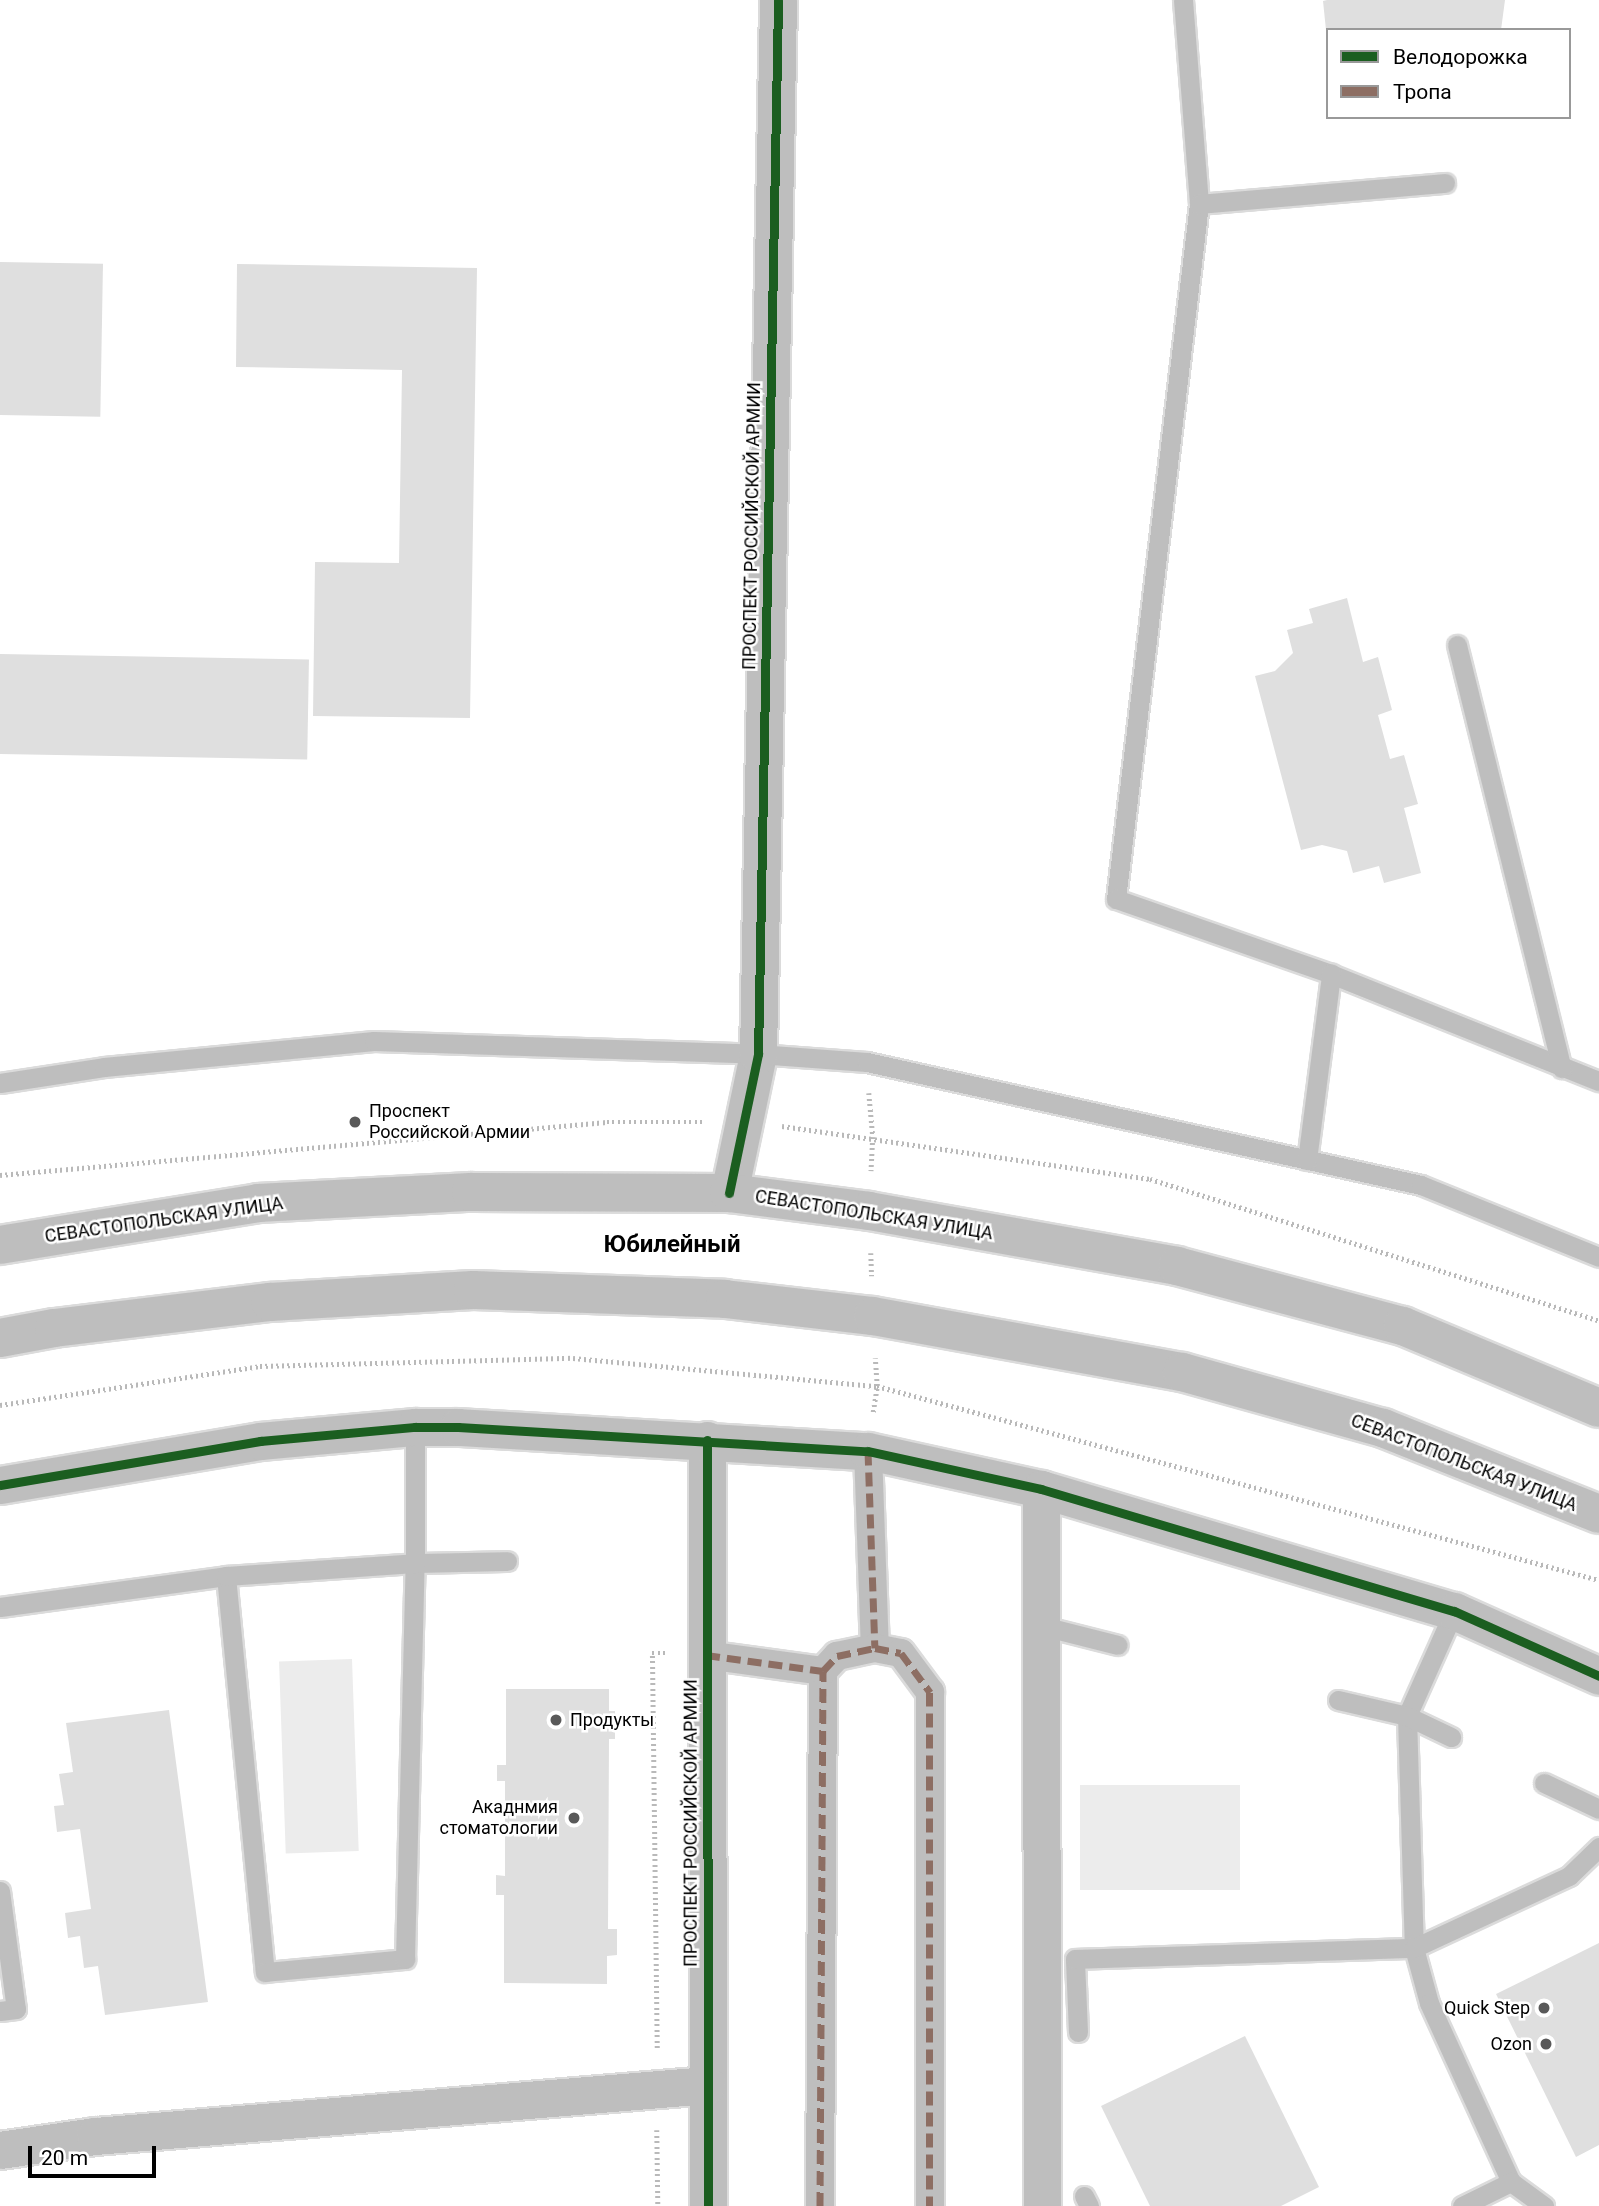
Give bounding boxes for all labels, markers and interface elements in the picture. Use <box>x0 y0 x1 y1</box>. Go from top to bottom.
legend <box>1326 28 1571 119</box>
text: Велодорожка <box>1393 45 1528 69</box>
text: Тропа <box>1393 80 1452 104</box>
street label: ПРОСПЕКТ РОССИЙСКОЙ АРМИИ <box>739 382 765 670</box>
place label: Проспект Российской Армии <box>369 1101 530 1144</box>
marker: Проспект Российской Армии <box>347 1114 363 1130</box>
street label: СЕВАСТОПОЛЬСКАЯ УЛИЦА <box>753 1186 995 1244</box>
street label: СЕВАСТОПОЛЬСКАЯ УЛИЦА <box>43 1193 285 1247</box>
district label: Юбилейный <box>603 1231 741 1259</box>
street label: СЕВАСТОПОЛЬСКАЯ УЛИЦА <box>1348 1410 1580 1516</box>
street label: ПРОСПЕКТ РОССИЙСКОЙ АРМИИ <box>680 1679 702 1967</box>
place label: Продукты <box>570 1709 654 1731</box>
marker: Продукты <box>548 1712 564 1728</box>
place label: Акаднмия стоматологии <box>440 1797 558 1840</box>
marker: Акаднмия стоматологии <box>564 1808 584 1828</box>
place label: Quick Step <box>1444 1997 1530 2019</box>
marker: Quick Step <box>1536 2000 1552 2016</box>
place label: Ozon <box>1491 2033 1532 2055</box>
marker: Ozon <box>1538 2036 1554 2052</box>
scale bar <box>32 2132 159 2176</box>
text: 20 m <box>41 2146 88 2170</box>

